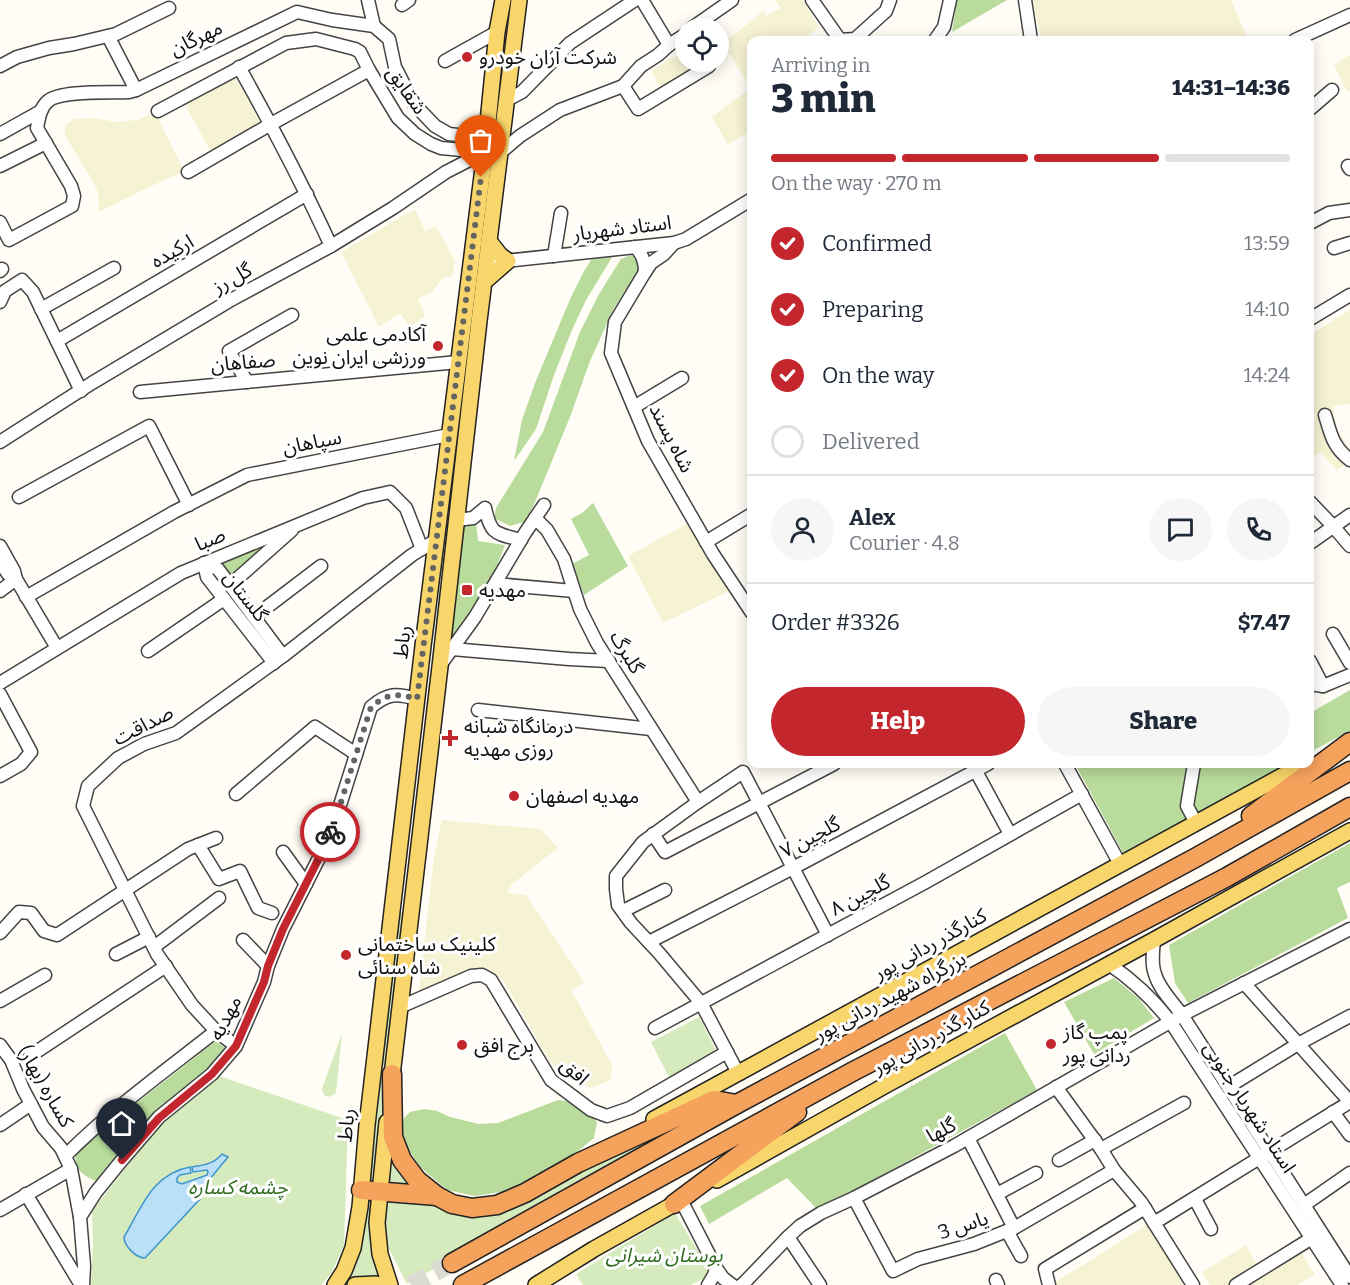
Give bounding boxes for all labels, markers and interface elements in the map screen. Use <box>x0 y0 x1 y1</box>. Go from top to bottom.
street label: مهرگان <box>166 15 226 61</box>
map controls <box>675 18 729 72</box>
button: locate <box>675 18 729 72</box>
place label: شرکت آران خودرو <box>479 45 617 69</box>
marker: شرکت آران خودرو <box>460 50 474 64</box>
text: Arriving in <box>771 53 870 77</box>
street label: شقایق <box>381 61 432 119</box>
text: 14:31–14:36 <box>1172 74 1290 101</box>
text: 3 min <box>771 76 876 122</box>
pin <box>455 115 506 177</box>
icon: bag <box>464 124 497 157</box>
text: On the way · 270 m <box>771 171 942 195</box>
street label: استاد شهریار <box>570 210 673 246</box>
icon: check <box>771 227 804 260</box>
street label: ارکیده <box>146 229 198 273</box>
text: Confirmed <box>822 230 932 257</box>
text: 13:59 <box>1244 231 1290 255</box>
street label: گل رز <box>207 257 257 299</box>
icon: check <box>771 293 804 326</box>
text: Preparing <box>822 296 924 323</box>
text: 14:10 <box>1245 297 1290 321</box>
place label: آکادمی علمی ورزشی ایران نوین <box>293 322 427 369</box>
marker: آکادمی علمی ورزشی ایران نوین <box>431 339 445 353</box>
street label: صفاهان <box>210 347 276 377</box>
icon: check <box>771 359 804 392</box>
text: On the way <box>822 362 934 389</box>
text: 14:24 <box>1243 363 1290 387</box>
street label: شاه پسند <box>643 400 700 477</box>
street label: سپاهان <box>280 424 344 461</box>
text: Delivered <box>822 428 920 455</box>
button: person <box>771 498 834 561</box>
button: chat <box>1149 498 1212 561</box>
button: phone <box>1227 498 1290 561</box>
text: Alex <box>849 504 895 531</box>
street label: صبا <box>191 522 229 556</box>
text: Courier · 4.8 <box>849 531 960 555</box>
street label: گلستان <box>219 566 274 627</box>
place label: مهدیه <box>479 578 526 602</box>
marker: مهدیه <box>460 583 474 597</box>
text: Order #3326 <box>771 609 900 636</box>
text: $7.47 <box>1238 609 1290 636</box>
street label: رباط <box>388 624 416 660</box>
street label: گلبرگ <box>605 626 649 678</box>
button: Help <box>771 687 1025 756</box>
button: Share <box>1037 687 1290 756</box>
street label: صداقت <box>109 700 177 750</box>
place label: درمانگاه شبانه روزی مهدیه <box>464 714 573 761</box>
marker: درمانگاه شبانه روزی مهدیه <box>441 729 459 747</box>
place label: مهدیه اصفهان <box>526 784 639 808</box>
marker: مهدیه اصفهان <box>507 789 521 803</box>
courier <box>300 802 360 862</box>
street label: گلچین ۷ <box>776 811 845 864</box>
icon: bike <box>314 816 347 849</box>
street label: گلچین ۸ <box>826 869 895 922</box>
street label: کنارگذر ردانی پور <box>868 903 992 986</box>
place label: کلینیک ساختمانی شاه سنائی <box>358 932 496 979</box>
street label: بزرگراه شهید ردانی پور <box>809 946 970 1048</box>
marker: کلینیک ساختمانی شاه سنائی <box>339 948 353 962</box>
street label: مهدیه <box>204 992 246 1044</box>
street label: کنار گذر ردانی پور <box>867 995 995 1081</box>
place label: پمپ گاز ردانی پور <box>1062 1020 1131 1068</box>
place label: برج افق <box>474 1033 534 1060</box>
marker: پمپ گاز ردانی پور <box>1044 1037 1058 1051</box>
street label: استاد شهریار جنوبی <box>1199 1037 1301 1177</box>
marker: برج افق <box>455 1038 469 1052</box>
street label: کساره (بهار) <box>13 1041 79 1132</box>
street label: افق <box>555 1052 594 1091</box>
pin <box>96 1098 147 1160</box>
icon: home <box>105 1107 138 1140</box>
street label: رباط <box>332 1107 360 1143</box>
street label: گلها <box>922 1112 961 1148</box>
park label: چشمه کساره <box>188 1175 288 1200</box>
street label: یاس 3 <box>935 1206 991 1244</box>
park label: بوستان شیرانی <box>606 1243 723 1267</box>

